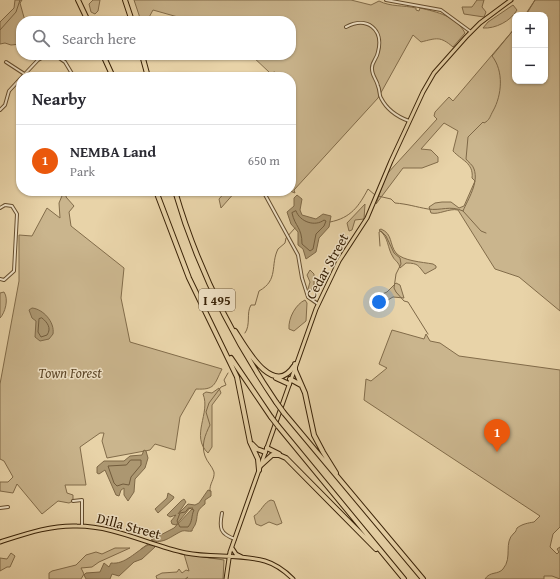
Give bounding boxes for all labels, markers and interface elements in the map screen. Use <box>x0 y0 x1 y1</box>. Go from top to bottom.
map controls <box>512 12 548 84</box>
button: + <box>512 12 548 48</box>
search box <box>16 16 296 60</box>
icon: search <box>30 27 52 49</box>
text: Search here <box>62 28 136 49</box>
button: − <box>512 48 548 84</box>
text: Nearby <box>32 86 86 111</box>
text: NEMBA Land <box>70 141 156 162</box>
text: 1 <box>42 151 48 170</box>
text: 650 m <box>248 151 280 170</box>
text: Park <box>70 162 95 181</box>
street label: Cedar Street <box>301 229 353 303</box>
road number: I 495 <box>199 289 235 311</box>
your location <box>369 292 389 312</box>
park label: Town Forest <box>38 363 102 383</box>
pin: 1 <box>484 419 510 452</box>
street label: Dilla Street <box>95 508 163 544</box>

